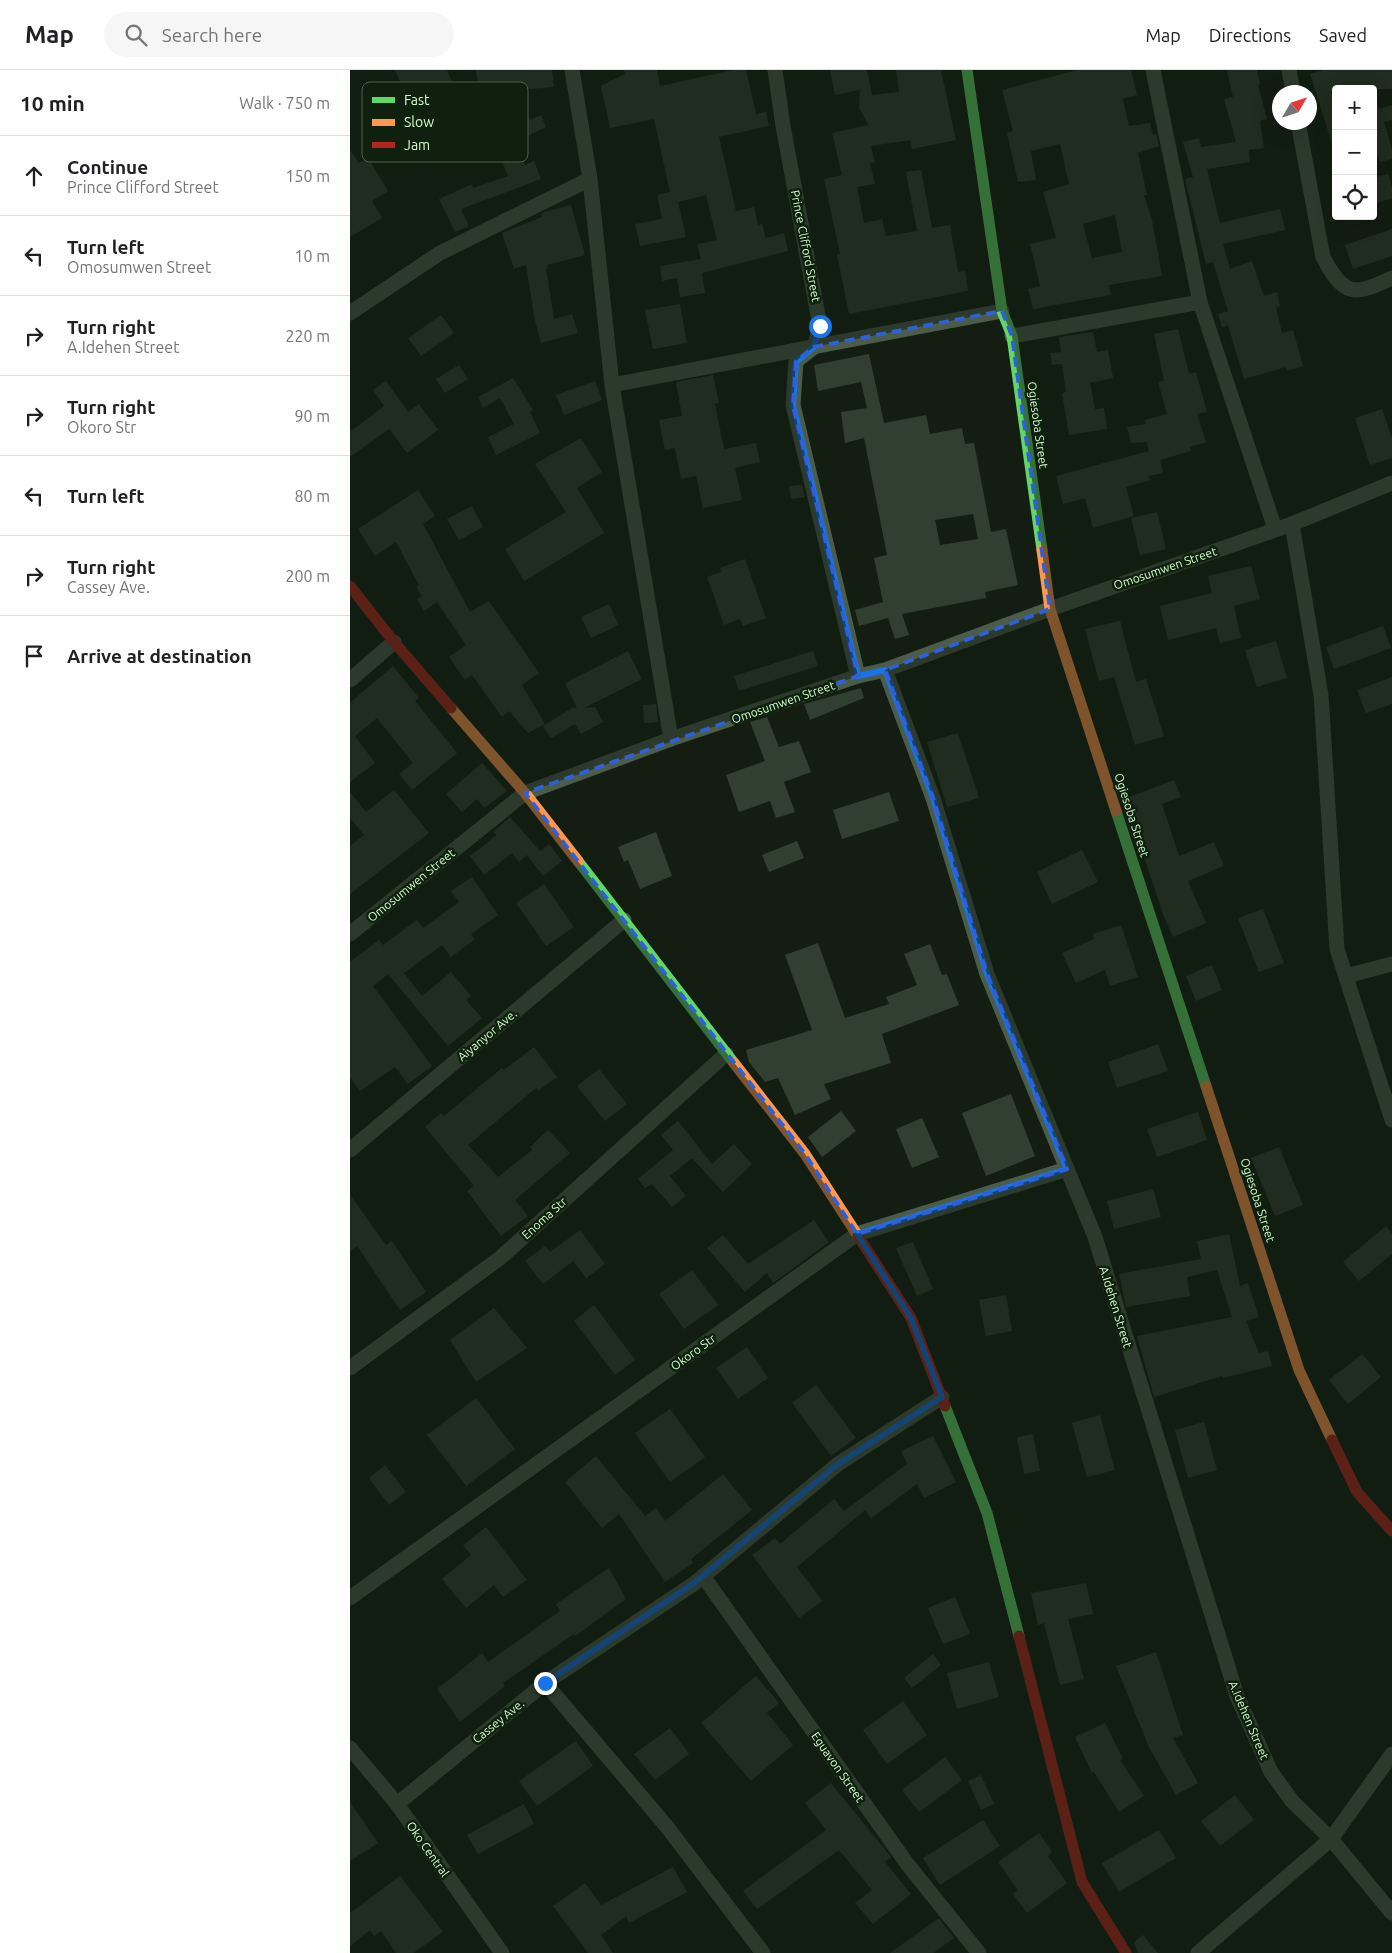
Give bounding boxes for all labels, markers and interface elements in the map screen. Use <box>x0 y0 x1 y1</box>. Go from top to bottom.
search box <box>104 12 454 57</box>
text: Map <box>25 21 74 48</box>
icon: search <box>122 21 150 49</box>
text: Search here <box>162 24 262 46</box>
text: Map <box>1145 25 1181 45</box>
text: Directions <box>1209 25 1291 45</box>
text: Saved <box>1319 25 1367 45</box>
legend <box>362 82 528 162</box>
north arrow <box>1272 85 1317 130</box>
map controls <box>1332 85 1377 220</box>
button: + <box>1332 85 1377 130</box>
text: 10 min <box>20 91 85 115</box>
text: Fast <box>404 92 430 108</box>
text: Walk · 750 m <box>239 94 330 112</box>
text: Slow <box>404 114 434 130</box>
button: − <box>1332 130 1377 175</box>
text: Jam <box>404 137 430 153</box>
text: Continue <box>67 156 148 178</box>
icon: ahead <box>20 162 48 190</box>
text: 150 m <box>285 167 330 185</box>
button: locate <box>1332 175 1377 220</box>
text: Prince Clifford Street <box>67 178 219 196</box>
street label: Prince Clifford Street <box>789 189 823 303</box>
text: Turn left <box>67 236 145 258</box>
icon: left <box>20 242 48 270</box>
text: 10 m <box>294 247 330 265</box>
text: Omosumwen Street <box>67 258 211 276</box>
route start <box>809 315 832 338</box>
text: Turn right <box>67 316 155 338</box>
icon: right <box>20 322 48 350</box>
text: 220 m <box>285 327 330 345</box>
text: A.Idehen Street <box>67 338 179 356</box>
street label: Ogiesoba Street <box>1025 381 1051 469</box>
text: Turn right <box>67 396 155 418</box>
icon: right <box>20 402 48 430</box>
text: 90 m <box>294 407 330 425</box>
text: Okoro Str <box>67 418 136 436</box>
icon: left <box>20 482 48 510</box>
text: Turn left <box>67 485 145 507</box>
text: 80 m <box>294 487 330 505</box>
street label: Omosumwen Street <box>1112 544 1219 592</box>
text: Turn right <box>67 556 155 578</box>
icon: right <box>20 562 48 590</box>
text: 200 m <box>285 567 330 585</box>
text: Cassey Ave. <box>67 578 150 596</box>
icon: arrive <box>20 642 48 670</box>
text: Arrive at destination <box>67 645 252 667</box>
street label: Omosumwen Street <box>730 678 837 726</box>
street label: Ogiesoba Street <box>1112 771 1152 859</box>
street label: Omosumwen Street <box>365 846 457 924</box>
street label: Aiyanyor Ave. <box>455 1007 519 1063</box>
street label: Ogiesoba Street <box>1238 1156 1278 1244</box>
street label: Enoma Str <box>519 1194 569 1241</box>
street label: A.Idehen Street <box>1097 1265 1135 1350</box>
street label: Okoro Str <box>668 1331 718 1373</box>
route end <box>534 1672 557 1695</box>
street label: A.Idehen Street <box>1227 1679 1272 1762</box>
street label: Cassey Ave. <box>470 1696 526 1746</box>
street label: Eguavon Street <box>809 1730 867 1805</box>
street label: Oko Central <box>404 1819 452 1879</box>

